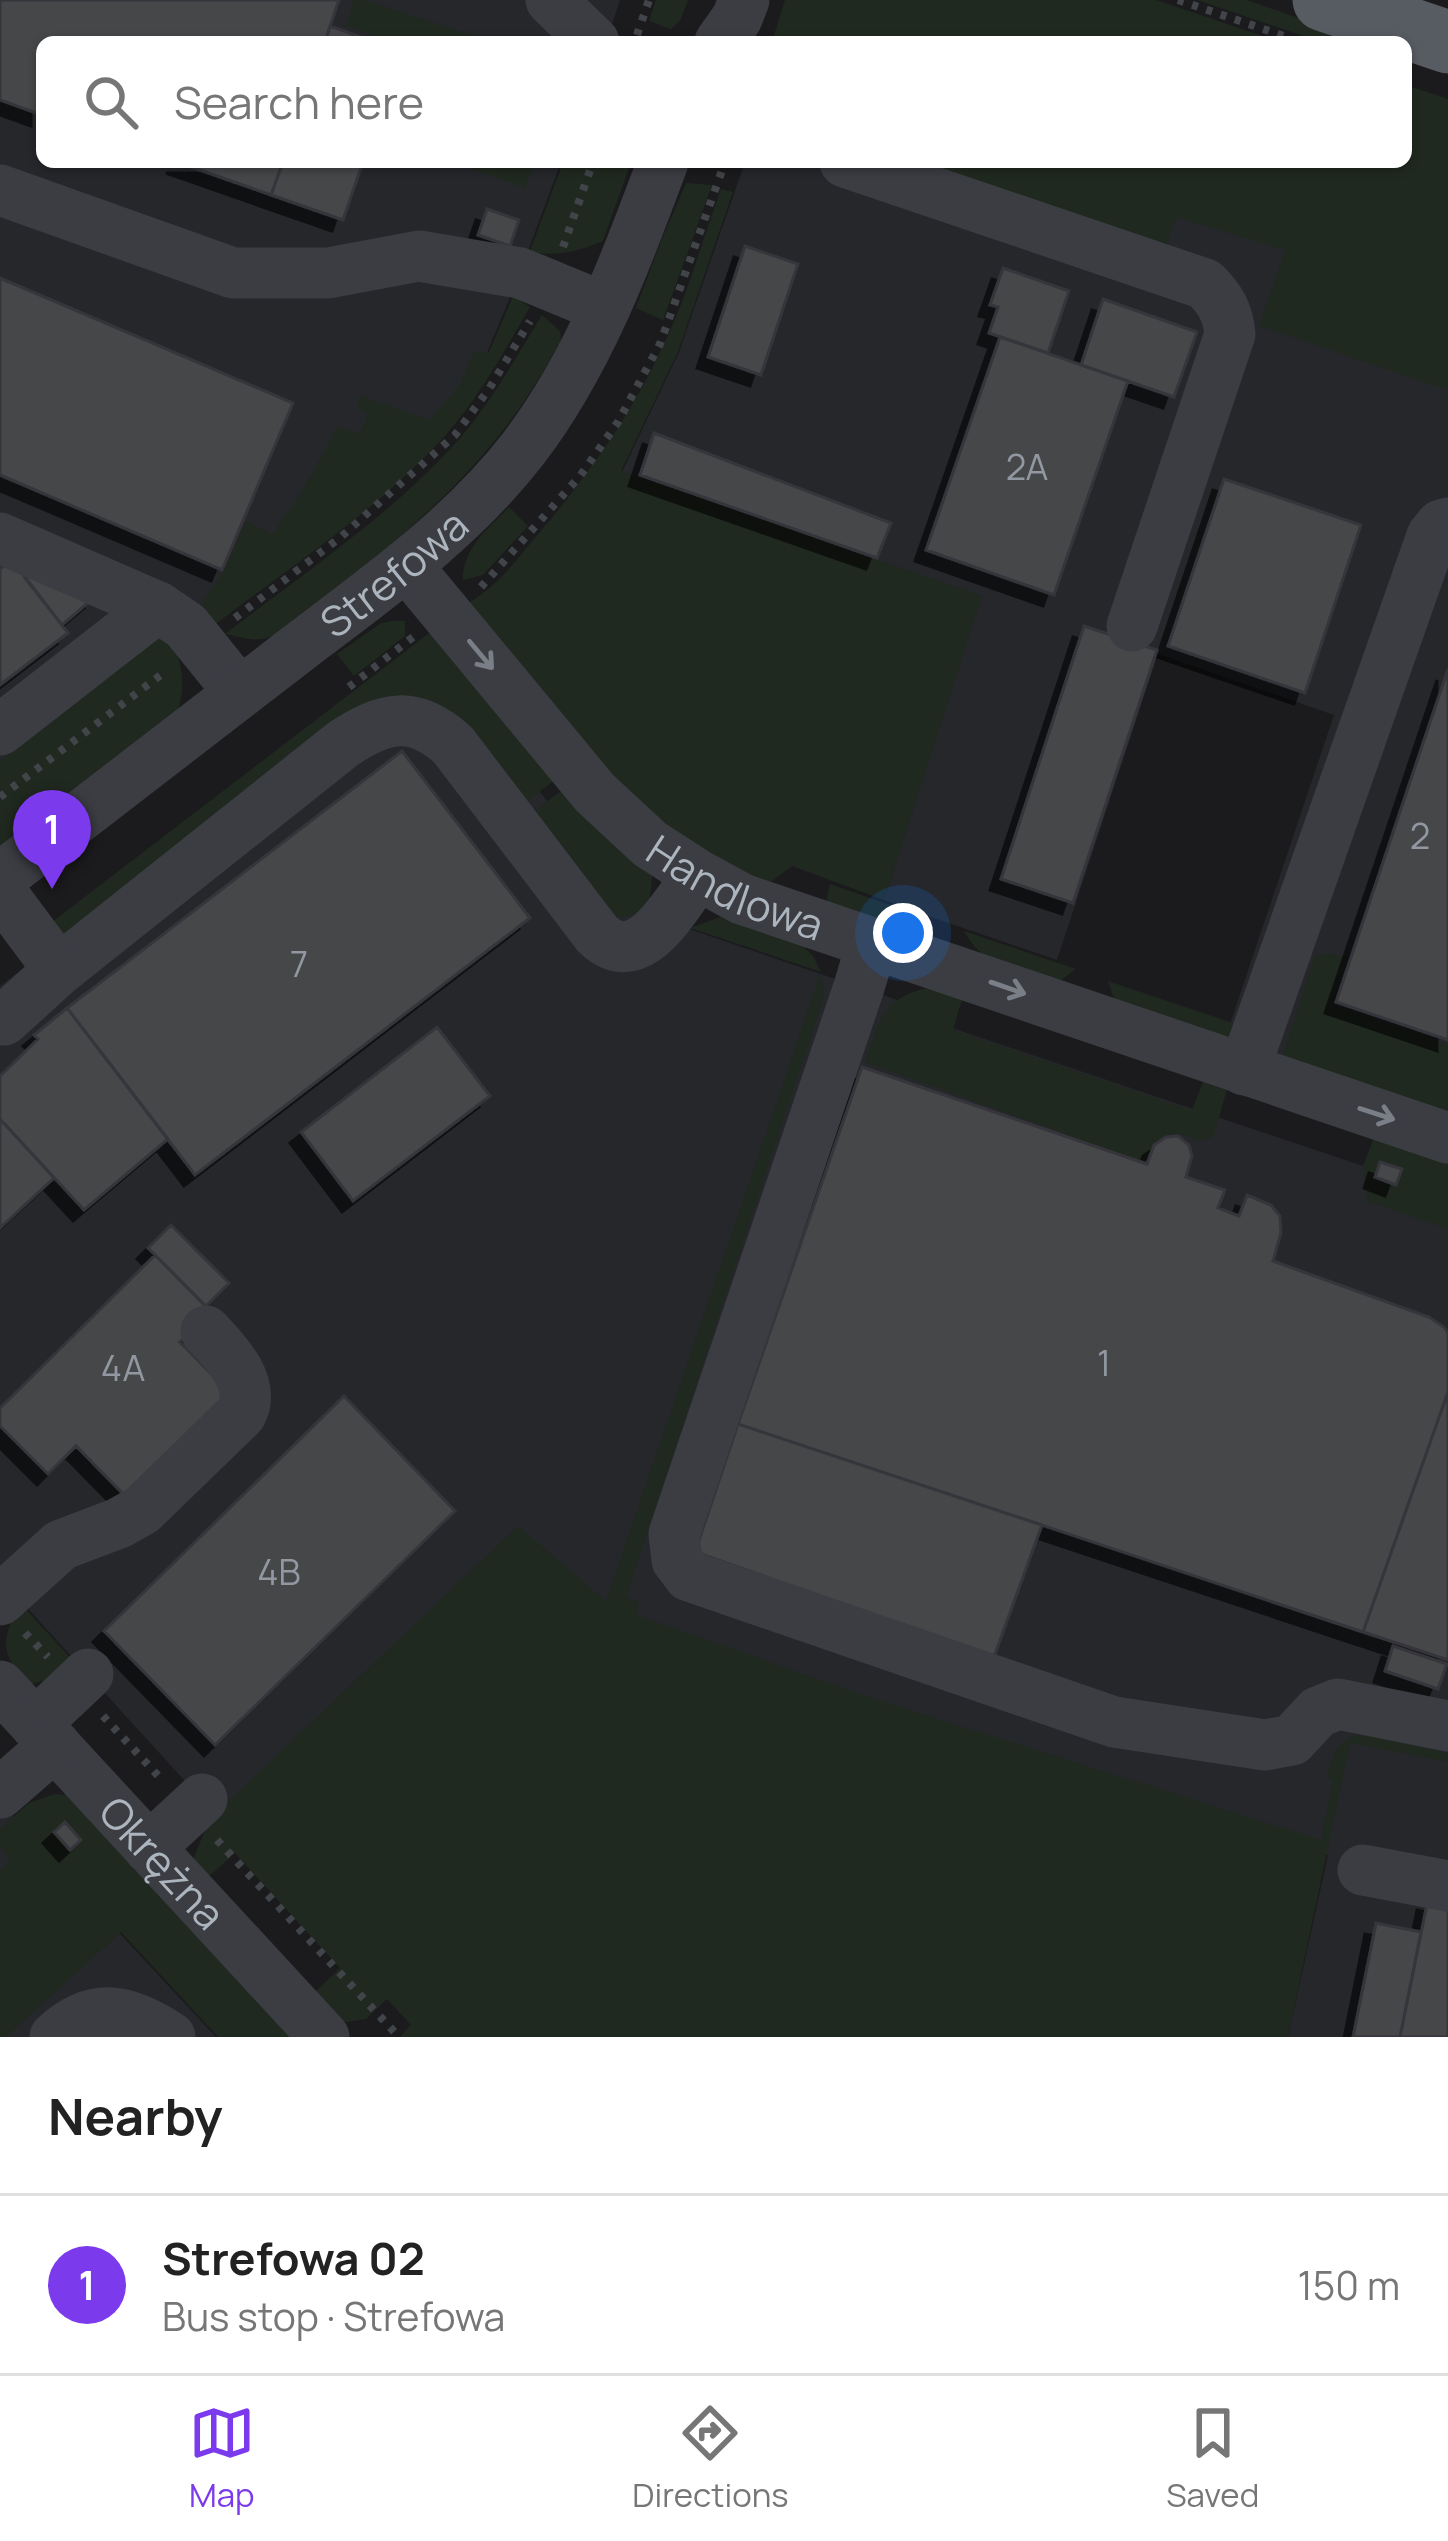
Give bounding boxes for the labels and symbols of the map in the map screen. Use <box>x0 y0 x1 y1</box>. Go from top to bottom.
house number: 2A <box>1006 442 1048 491</box>
street label: Strefowa <box>308 496 480 651</box>
one-way arrow <box>467 639 493 671</box>
pin: 1 <box>13 790 91 889</box>
house number: 2 <box>1410 811 1430 860</box>
street label: Handlowa <box>636 821 831 954</box>
your location <box>873 903 933 963</box>
house number: 7 <box>290 939 308 988</box>
one-way arrow <box>988 979 1026 1001</box>
one-way arrow <box>1358 1105 1396 1127</box>
house number: 1 <box>1097 1338 1111 1387</box>
house number: 4A <box>101 1343 145 1392</box>
house number: 4B <box>257 1547 301 1596</box>
street label: Okrężna <box>87 1783 239 1941</box>

